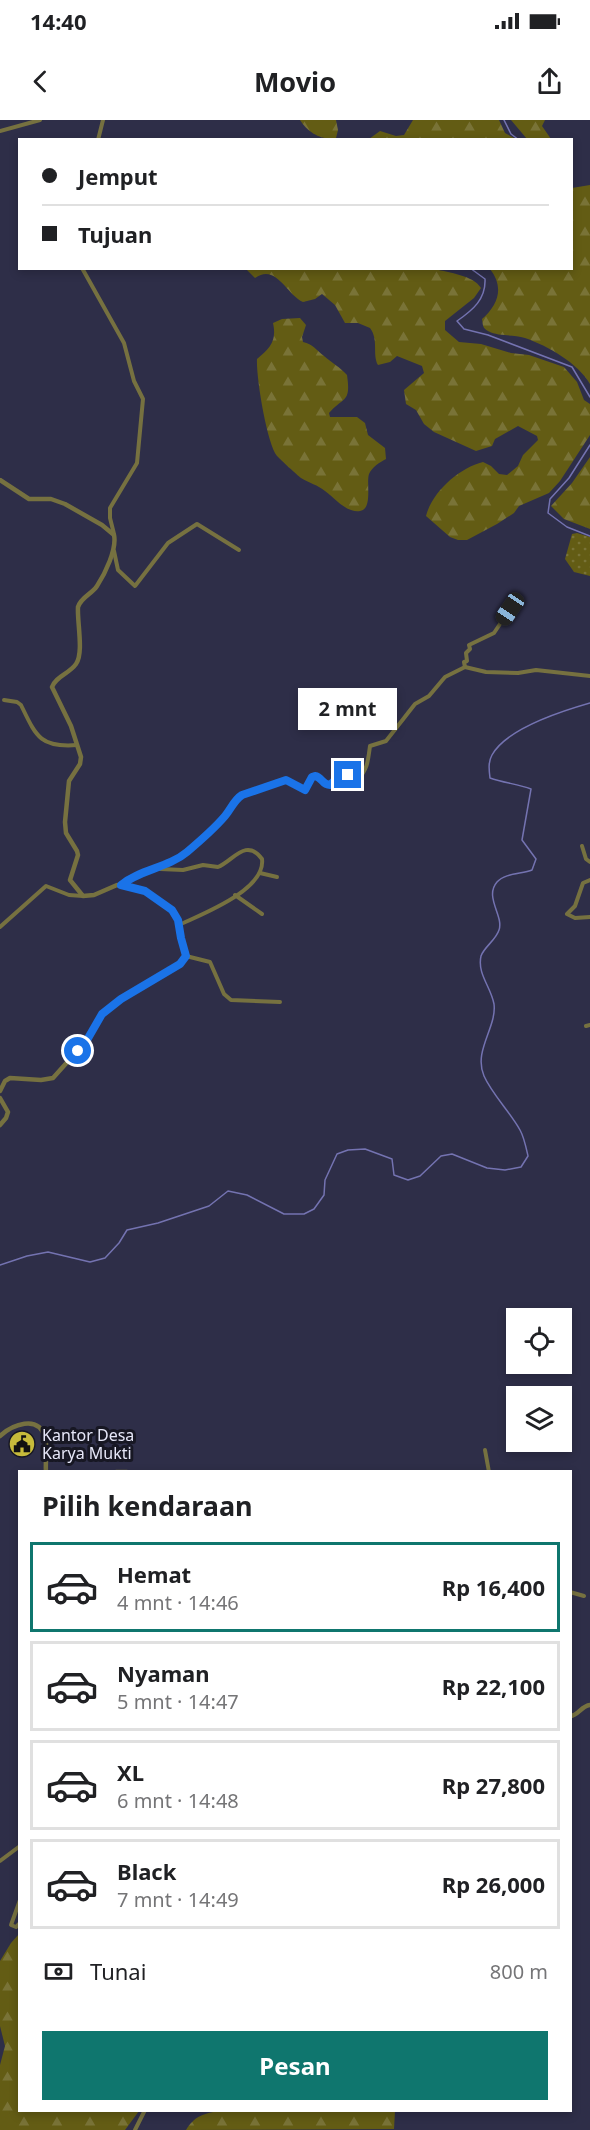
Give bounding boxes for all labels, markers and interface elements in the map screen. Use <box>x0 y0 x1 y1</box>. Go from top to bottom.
text: 14:40 <box>30 6 87 36</box>
text: Movio <box>254 63 336 100</box>
icon: back <box>24 65 57 98</box>
icon: share <box>533 65 566 98</box>
text: Jemput <box>78 161 158 191</box>
text: Tujuan <box>78 219 152 249</box>
car <box>492 589 528 629</box>
callout: 2 mnt <box>298 688 398 730</box>
text: 2 mnt <box>319 695 376 722</box>
route end <box>334 761 361 788</box>
route start <box>64 1037 91 1064</box>
map controls <box>506 1308 572 1452</box>
button: locate <box>506 1308 572 1374</box>
button: layers <box>506 1386 572 1452</box>
place label: Kantor Desa Karya Mukti <box>42 1424 134 1464</box>
public building icon: Kantor Desa Karya Mukti <box>7 1429 37 1459</box>
text: Pilih kendaraan <box>42 1487 253 1524</box>
text: Hemat <box>117 1559 191 1589</box>
icon: car <box>45 1560 99 1614</box>
text: Rp 16,400 <box>442 1572 545 1602</box>
text: 4 mnt · 14:46 <box>117 1589 239 1616</box>
text: Nyaman <box>117 1658 210 1688</box>
icon: car <box>45 1659 99 1713</box>
text: Rp 22,100 <box>442 1671 545 1701</box>
text: 5 mnt · 14:47 <box>117 1688 239 1715</box>
text: XL <box>117 1757 144 1787</box>
icon: car <box>45 1758 99 1812</box>
text: Rp 27,800 <box>442 1770 545 1800</box>
text: 6 mnt · 14:48 <box>117 1787 239 1814</box>
text: Black <box>117 1856 176 1886</box>
icon: car <box>45 1857 99 1911</box>
text: Rp 26,000 <box>442 1869 545 1899</box>
text: 7 mnt · 14:49 <box>117 1886 239 1913</box>
icon: cash <box>42 1955 75 1988</box>
text: Tunai <box>90 1956 146 1986</box>
text: 800 m <box>490 1958 548 1985</box>
button: Pesan <box>42 2031 548 2100</box>

